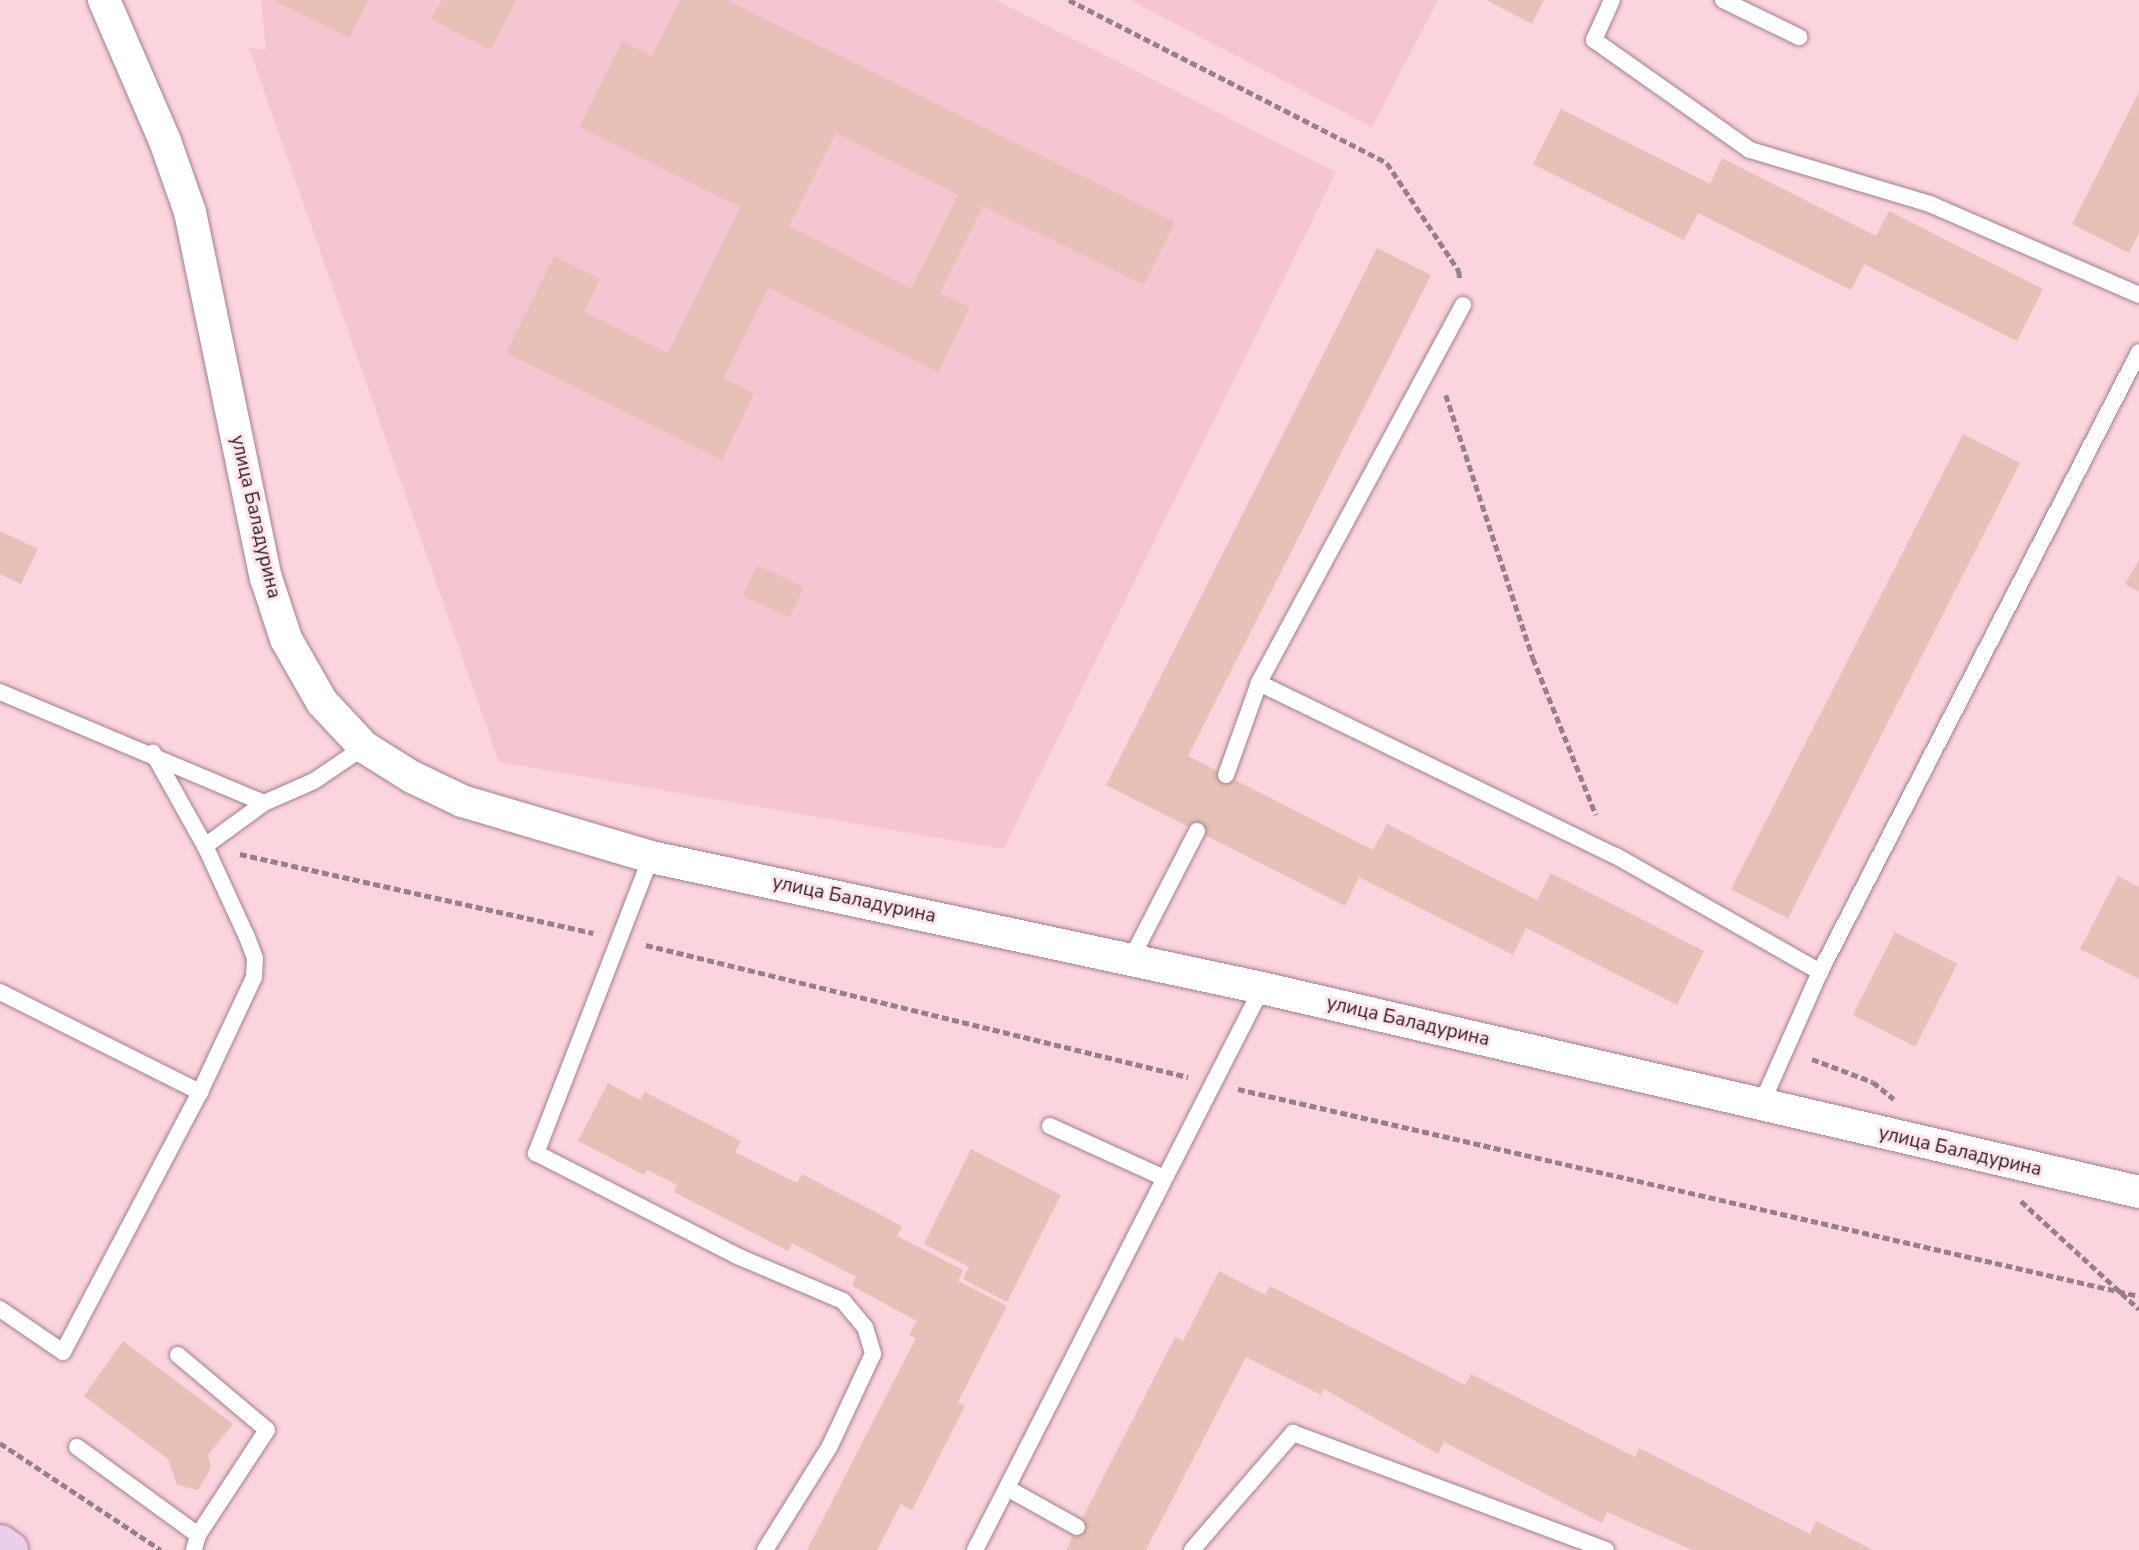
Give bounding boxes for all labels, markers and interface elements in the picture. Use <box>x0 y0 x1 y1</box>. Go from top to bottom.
street label: улица Баладурина <box>225 433 285 601</box>
street label: улица Баладурина <box>770 872 938 928</box>
street label: улица Баладурина <box>1324 992 1492 1052</box>
street label: улица Баладурина <box>1876 1122 2044 1182</box>

